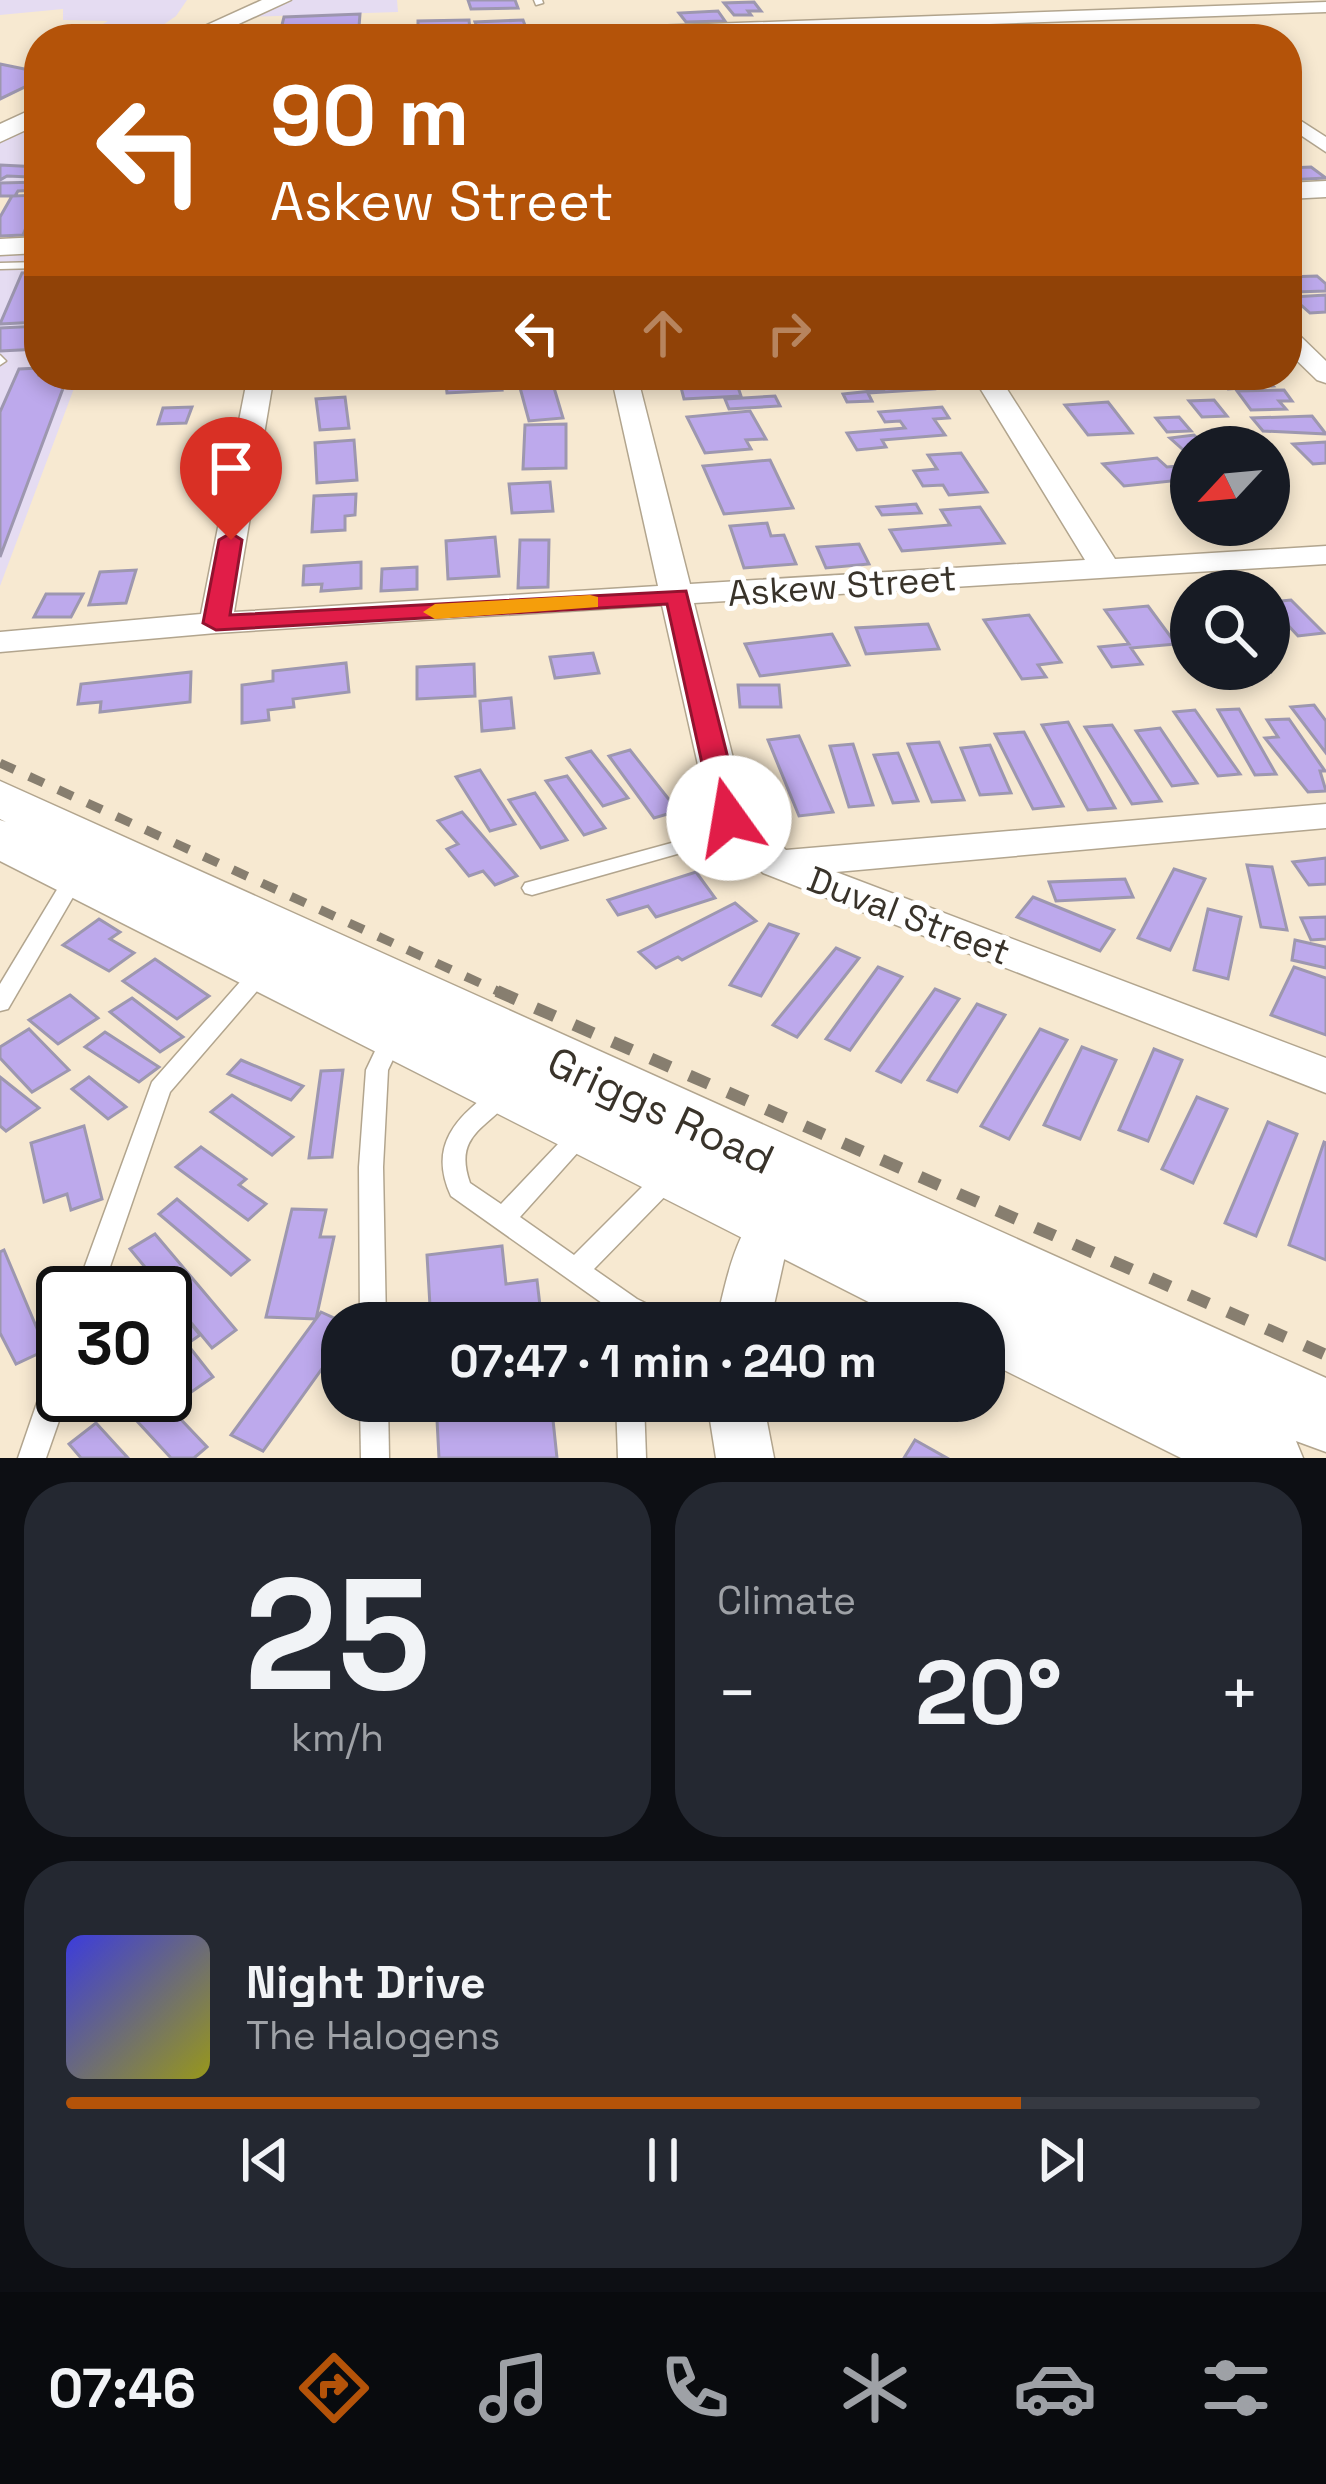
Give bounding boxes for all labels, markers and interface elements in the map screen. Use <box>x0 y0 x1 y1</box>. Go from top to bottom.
text: 90 m <box>270 62 469 170</box>
icon: left <box>72 72 228 228</box>
text: Askew Street <box>270 167 614 236</box>
icon: left <box>504 300 570 366</box>
icon: ahead <box>630 300 696 366</box>
icon: right <box>756 300 822 366</box>
pin <box>180 417 282 540</box>
north arrow <box>1170 426 1290 546</box>
map controls <box>1170 426 1290 690</box>
icon: arrive <box>198 435 264 501</box>
street label: Askew Street <box>726 555 958 617</box>
button: search <box>1170 570 1290 690</box>
position arrow <box>666 755 792 881</box>
street label: Duval Street <box>801 856 1017 976</box>
street label: Griggs Road <box>539 1035 782 1186</box>
speed limit sign: 30 <box>36 1266 192 1422</box>
text: 07:47 · 1 min · 240 m <box>449 1333 877 1390</box>
text: 25 <box>244 1535 431 1735</box>
text: Climate <box>717 1576 856 1625</box>
text: 20° <box>915 1635 1062 1750</box>
text: − <box>717 1651 758 1735</box>
text: + <box>1219 1651 1260 1735</box>
text: km/h <box>291 1713 384 1762</box>
text: Night Drive <box>246 1954 486 2011</box>
text: The Halogens <box>246 2011 500 2060</box>
icon: previous <box>232 2127 298 2193</box>
icon: pause <box>630 2127 696 2193</box>
icon: next <box>1028 2127 1094 2193</box>
icon: directions <box>292 2346 376 2430</box>
icon: music <box>472 2346 556 2430</box>
icon: phone <box>653 2346 737 2430</box>
icon: climate <box>833 2346 917 2430</box>
icon: car <box>1013 2346 1097 2430</box>
icon: filters <box>1194 2346 1278 2430</box>
text: 07:46 <box>48 2354 196 2423</box>

